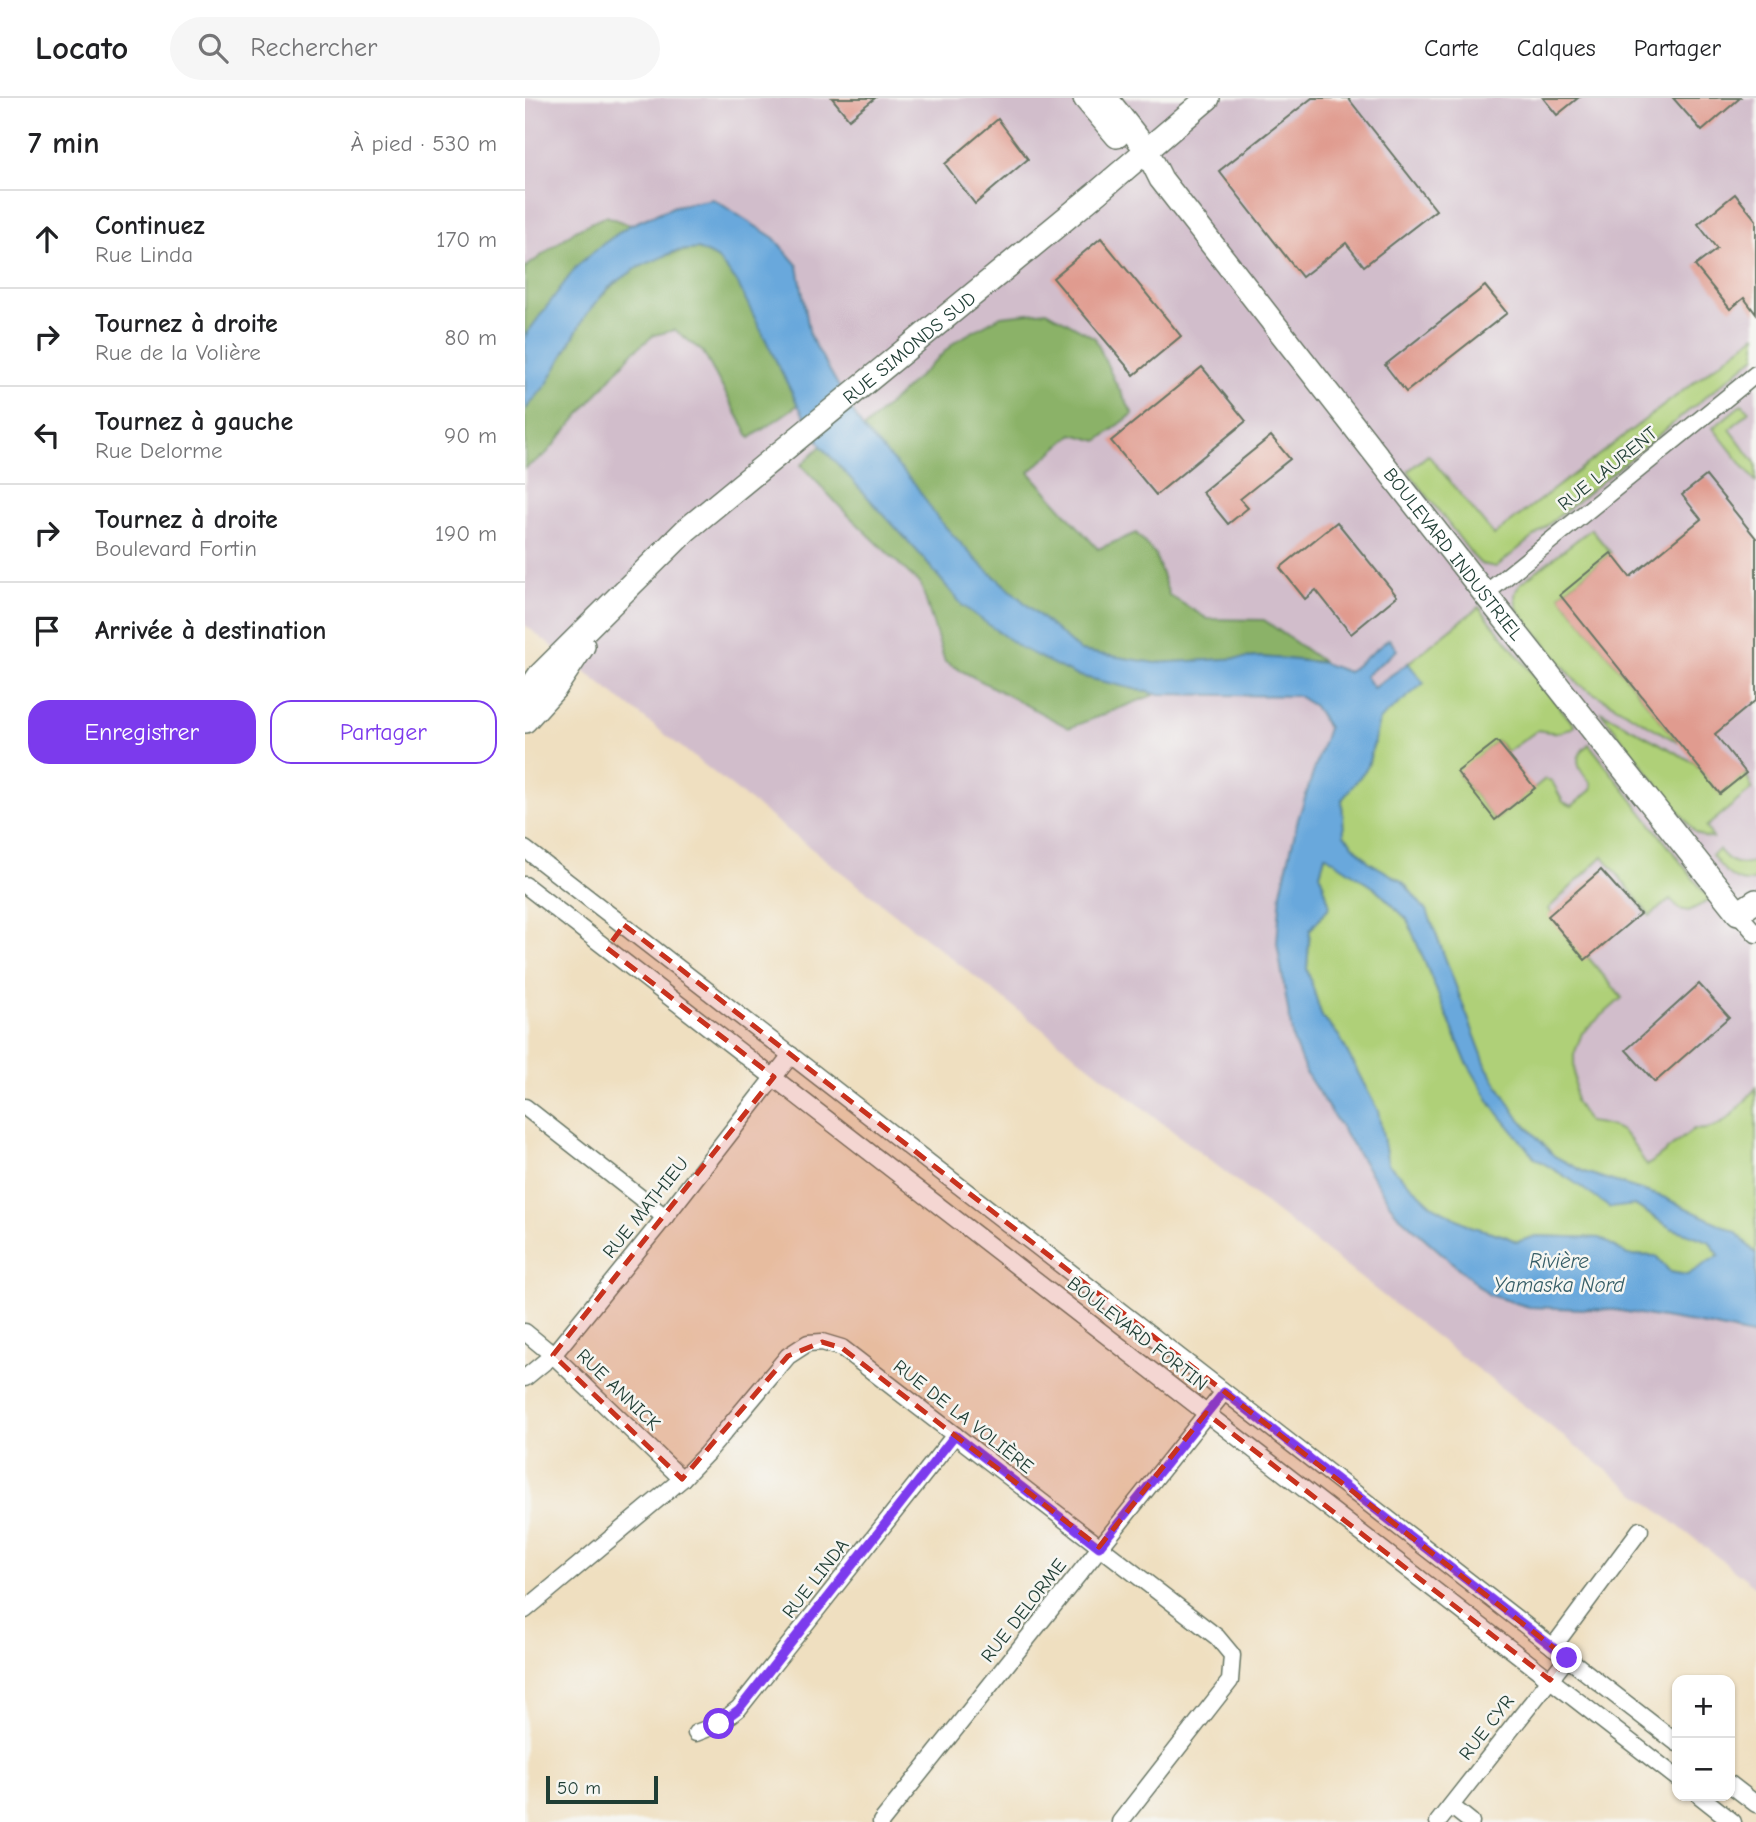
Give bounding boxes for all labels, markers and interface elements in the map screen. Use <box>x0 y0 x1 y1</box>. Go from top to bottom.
search box <box>170 17 660 80</box>
text: Locato <box>35 29 128 67</box>
icon: search <box>194 29 232 67</box>
text: Rechercher <box>250 33 377 63</box>
text: Carte <box>1424 34 1479 62</box>
text: Calques <box>1517 34 1596 62</box>
text: Partager <box>1634 34 1721 62</box>
text: 7 min <box>28 126 100 161</box>
text: À pied · 530 m <box>351 130 497 157</box>
text: Continuez <box>95 211 205 241</box>
icon: ahead <box>28 220 66 258</box>
text: 170 m <box>436 226 497 253</box>
text: Rue Linda <box>95 241 193 268</box>
street label: RUE SIMONDS SUD <box>839 287 981 409</box>
text: Tournez à droite <box>95 309 278 339</box>
icon: right <box>28 318 66 356</box>
text: 80 m <box>444 324 497 351</box>
text: Rue de la Volière <box>95 339 261 366</box>
text: Tournez à gauche <box>95 407 293 437</box>
icon: left <box>28 416 66 454</box>
text: 90 m <box>444 422 497 449</box>
street label: RUE LAURENT <box>1554 422 1662 515</box>
text: Rue Delorme <box>95 437 223 464</box>
street label: BOULEVARD INDUSTRIEL <box>1379 464 1528 645</box>
text: Tournez à droite <box>95 505 278 535</box>
icon: right <box>28 514 66 552</box>
text: 190 m <box>435 520 497 547</box>
text: Boulevard Fortin <box>95 535 257 562</box>
icon: arrive <box>28 612 66 650</box>
text: Arrivée à destination <box>95 616 326 646</box>
button: Enregistrer <box>28 700 256 764</box>
button: Partager <box>270 700 497 764</box>
street label: RUE MATHIEU <box>598 1153 693 1263</box>
water label: Rivière Yamaska Nord <box>1494 1249 1625 1297</box>
street label: BOULEVARD FORTIN <box>1063 1272 1212 1395</box>
street label: RUE ANNICK <box>572 1344 665 1435</box>
street label: RUE DE LA VOLIÈRE <box>889 1355 1038 1478</box>
street label: RUE LINDA <box>778 1535 854 1623</box>
street label: RUE DELORME <box>976 1554 1071 1667</box>
route end <box>1551 1642 1582 1673</box>
map controls <box>1672 1675 1735 1801</box>
button: + <box>1672 1675 1735 1738</box>
street label: RUE CYR <box>1455 1691 1519 1765</box>
route start <box>703 1708 734 1739</box>
button: − <box>1672 1738 1735 1801</box>
scale bar <box>546 1773 658 1805</box>
text: 50 m <box>557 1777 601 1799</box>

